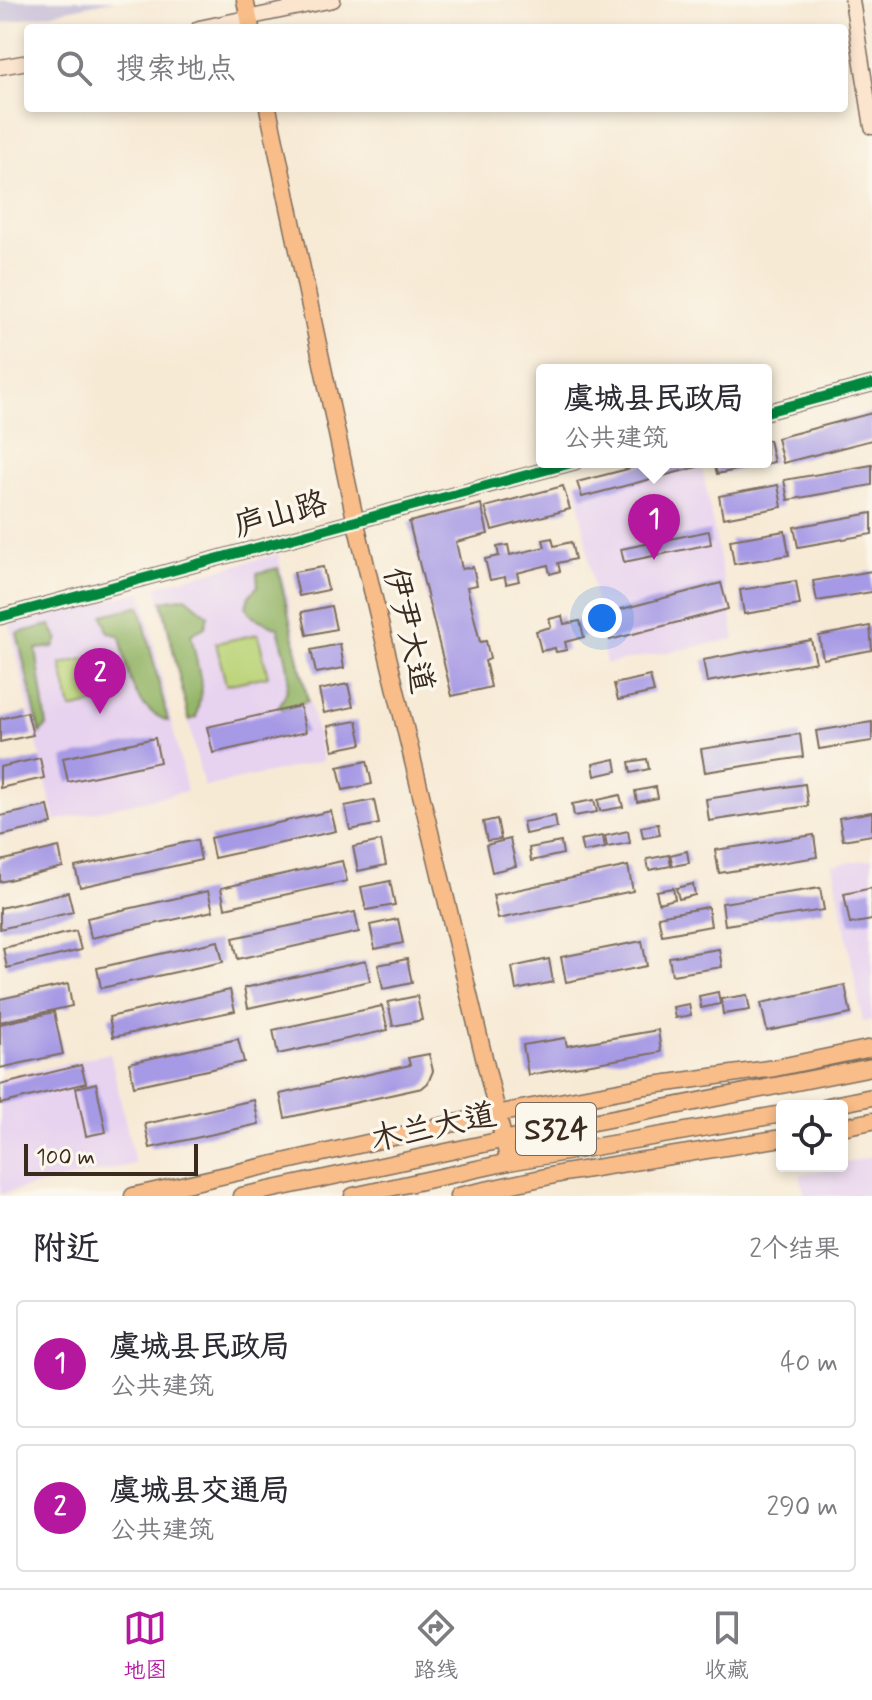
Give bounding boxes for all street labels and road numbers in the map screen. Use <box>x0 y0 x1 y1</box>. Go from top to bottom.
street label: 庐山路 <box>229 482 332 548</box>
street label: 伊尹大道 <box>373 563 443 698</box>
street label: 木兰大道 <box>366 1094 500 1162</box>
road number: S324 <box>516 1103 596 1155</box>

